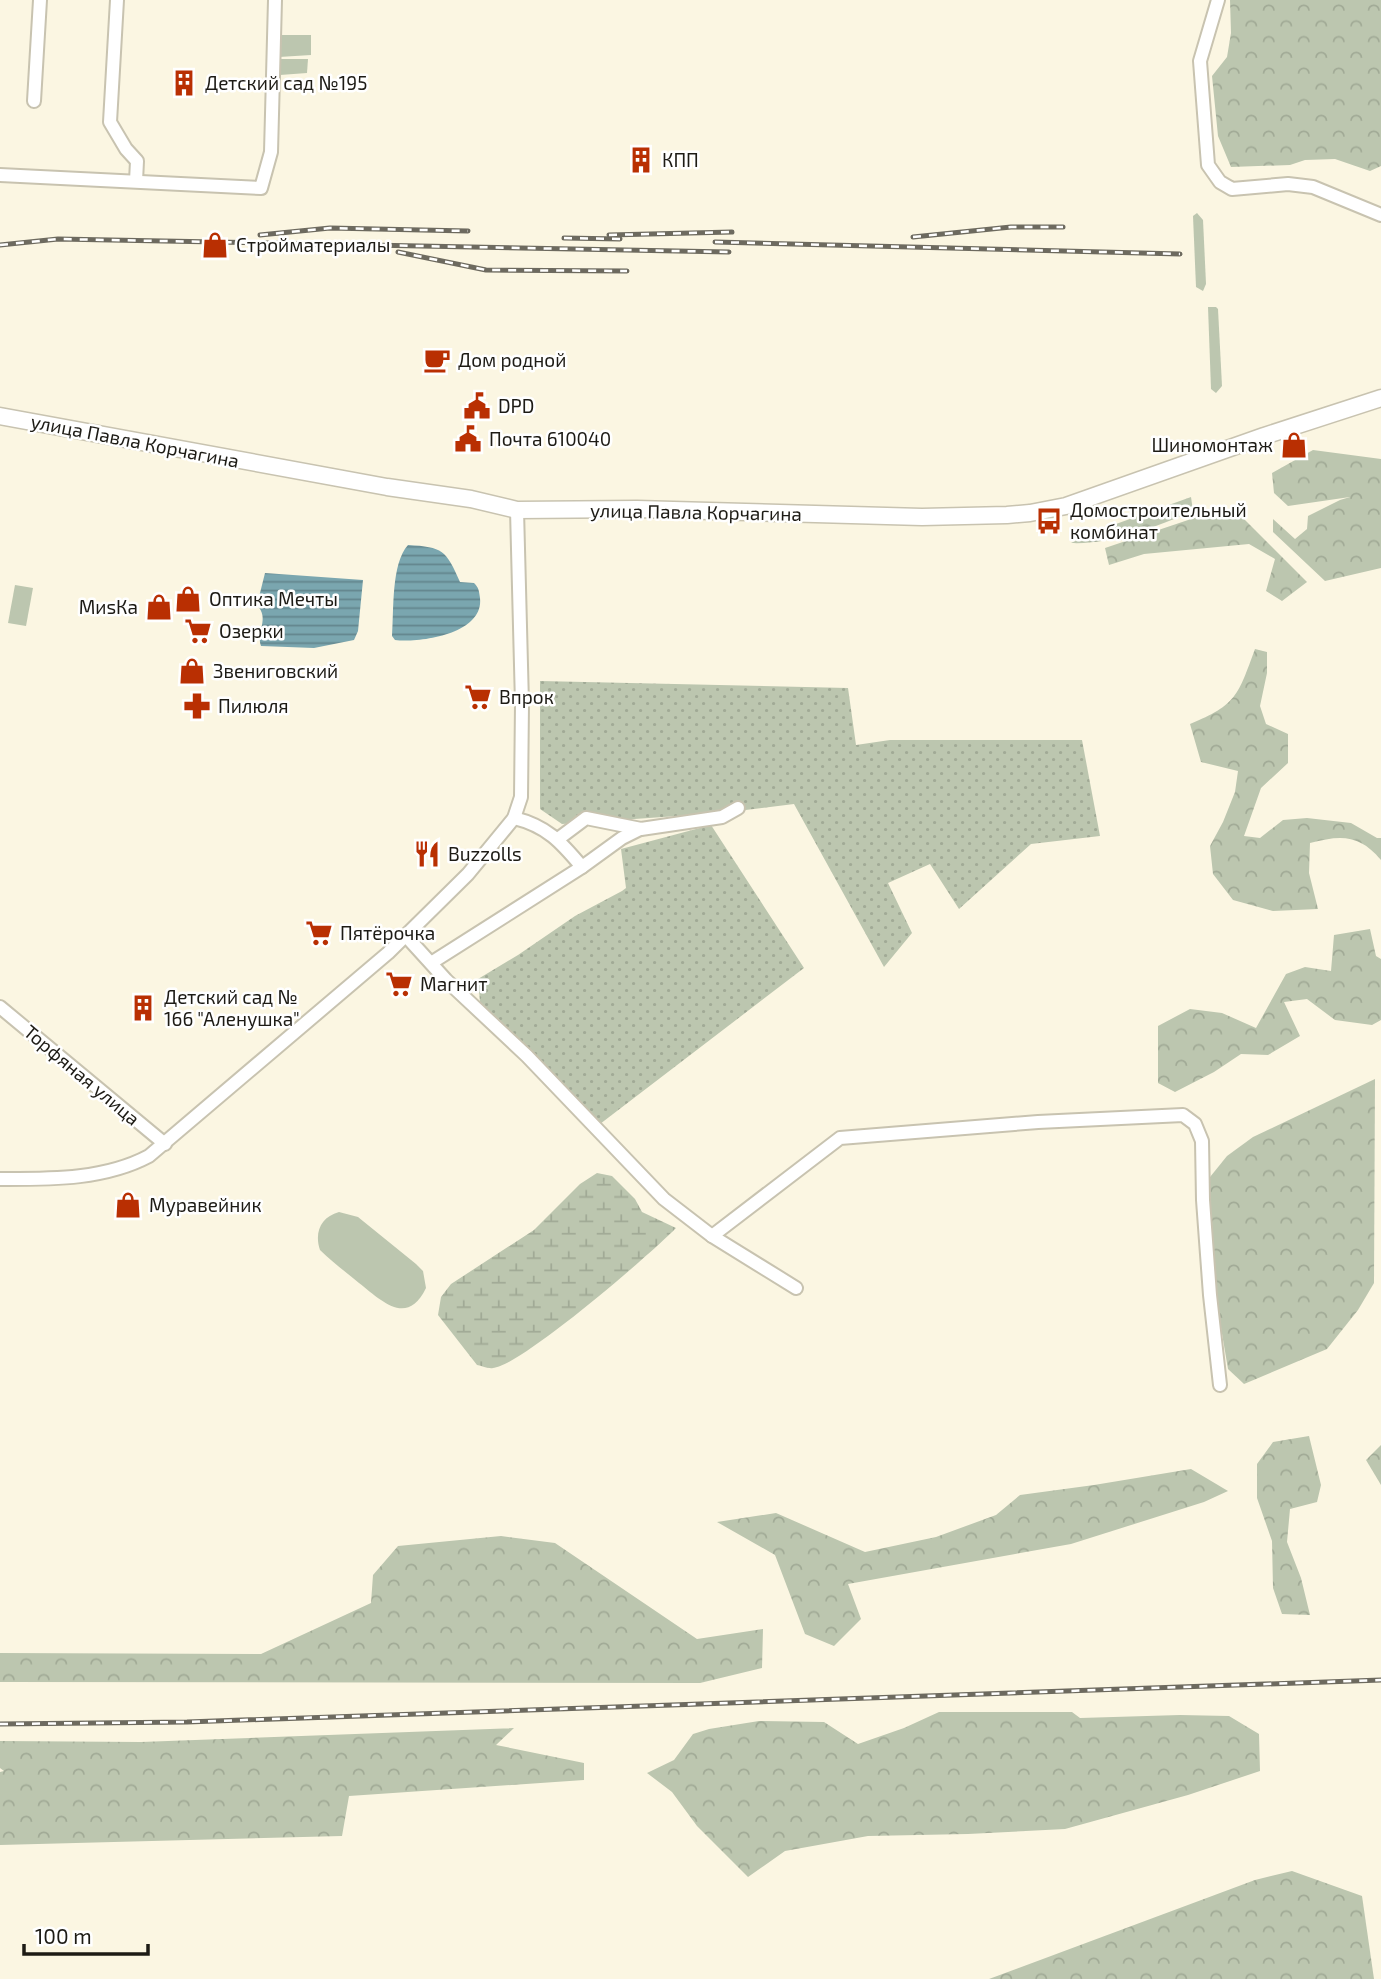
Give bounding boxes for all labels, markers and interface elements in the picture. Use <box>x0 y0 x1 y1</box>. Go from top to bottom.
building icon: Детский сад №195 <box>169 68 199 98</box>
place label: Детский сад №195 <box>205 71 367 94</box>
building icon: КПП <box>626 145 656 175</box>
place label: КПП <box>662 148 699 171</box>
shop icon: Стройматериалы <box>200 230 230 260</box>
place label: Стройматериалы <box>236 233 390 256</box>
cafe icon: Дом родной <box>422 345 452 375</box>
place label: Дом родной <box>458 348 566 371</box>
public building icon: DPD <box>462 391 492 421</box>
place label: DPD <box>498 394 534 417</box>
street label: улица Павла Корчагина <box>29 409 241 473</box>
public building icon: Почта 610040 <box>453 424 483 454</box>
place label: Почта 610040 <box>489 427 611 450</box>
shop icon: Шиномонтаж <box>1279 430 1309 460</box>
place label: Шиномонтаж <box>1151 433 1273 456</box>
street label: улица Павла Корчагина <box>590 498 802 526</box>
place label: Домостроительный комбинат <box>1070 498 1247 543</box>
bus stop icon: Домостроительный комбинат <box>1034 506 1064 536</box>
shop icon: Оптика Мечты <box>173 584 203 614</box>
place label: Оптика Мечты <box>209 587 338 610</box>
shop icon: МиsКа <box>144 592 174 622</box>
place label: МиsКа <box>79 595 138 618</box>
supermarket icon: Озерки <box>183 616 213 646</box>
place label: Озерки <box>219 619 284 642</box>
shop icon: Звениговский <box>177 656 207 686</box>
place label: Звениговский <box>213 659 338 682</box>
supermarket icon: Впрок <box>463 682 493 712</box>
place label: Впрок <box>499 685 554 708</box>
pharmacy icon: Пилюля <box>182 691 212 721</box>
place label: Пилюля <box>218 694 289 717</box>
restaurant icon: Buzzolls <box>412 839 442 869</box>
place label: Buzzolls <box>448 842 522 865</box>
supermarket icon: Пятёрочка <box>304 918 334 948</box>
place label: Пятёрочка <box>340 921 435 944</box>
supermarket icon: Магнит <box>384 969 414 999</box>
place label: Магнит <box>420 972 487 995</box>
place label: Детский сад № 166 "Аленушка" <box>164 985 300 1031</box>
building icon: Детский сад № 166 "Аленушка" <box>128 993 158 1023</box>
street label: Торфяная улица <box>19 1020 145 1130</box>
shop icon: Муравейник <box>113 1190 143 1220</box>
place label: Муравейник <box>149 1193 262 1217</box>
scale bar <box>24 1912 149 1956</box>
text: 100 m <box>35 1923 92 1948</box>

